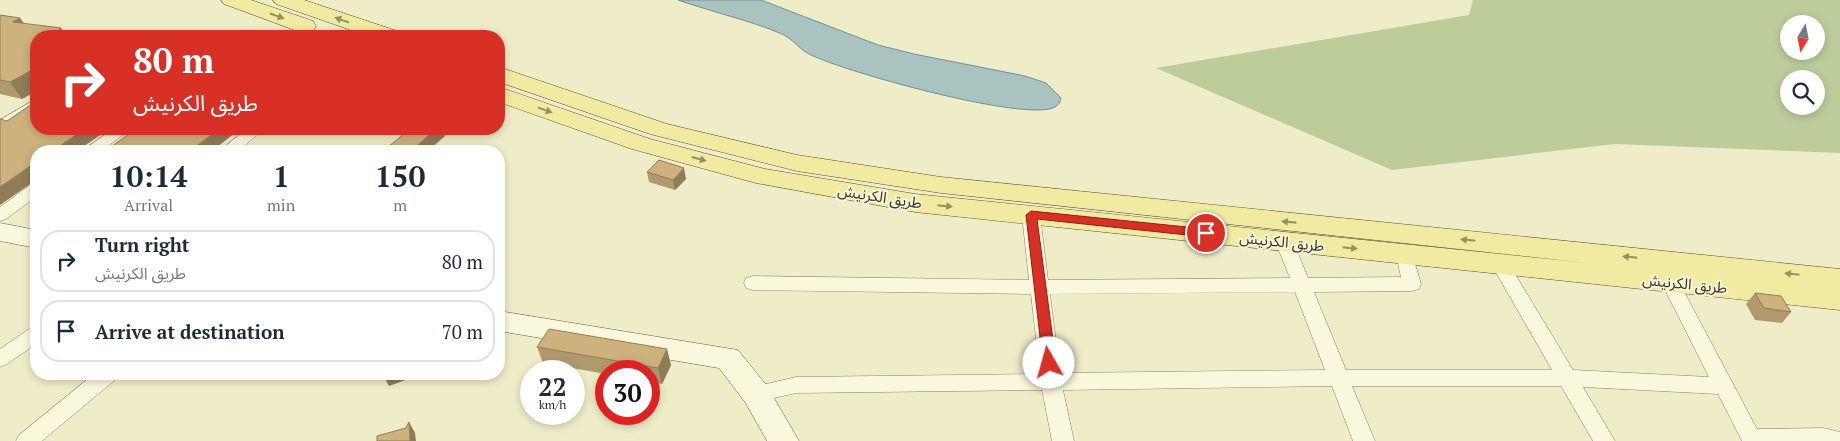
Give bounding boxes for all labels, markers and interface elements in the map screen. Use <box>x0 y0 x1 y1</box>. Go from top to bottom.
one-way arrow <box>270 12 285 20</box>
north arrow <box>1780 15 1825 60</box>
map controls <box>1780 15 1825 115</box>
one-way arrow <box>335 16 350 24</box>
text: 80 m <box>133 37 214 83</box>
icon: right <box>50 50 115 115</box>
button: search <box>1780 70 1825 115</box>
text: طريق الكرنيش <box>133 88 258 117</box>
one-way arrow <box>537 107 552 114</box>
text: 10:14 <box>109 156 188 196</box>
text: 1 <box>273 156 290 196</box>
text: 150 <box>375 156 426 196</box>
one-way arrow <box>692 156 707 164</box>
street label: طريق الكرنيش <box>836 179 924 214</box>
text: Arrival <box>124 194 173 216</box>
text: min <box>267 194 295 216</box>
text: m <box>393 194 407 216</box>
one-way arrow <box>937 202 953 210</box>
pin <box>1185 212 1227 254</box>
one-way arrow <box>1281 217 1297 225</box>
icon: arrive <box>1192 219 1220 247</box>
street label: طريق الكرنيش <box>1239 227 1325 256</box>
text: Turn right <box>95 232 189 257</box>
one-way arrow <box>1460 236 1476 244</box>
one-way arrow <box>1342 244 1358 252</box>
icon: right <box>52 247 80 275</box>
text: 80 m <box>442 249 483 274</box>
one-way arrow <box>1622 253 1638 261</box>
text: طريق الكرنيش <box>95 262 186 284</box>
street label: طريق الكرنيش <box>1642 269 1728 298</box>
one-way arrow <box>1783 270 1799 278</box>
icon: arrive <box>52 317 80 345</box>
text: Arrive at destination <box>95 319 284 344</box>
text: 70 m <box>442 319 483 344</box>
position arrow <box>1022 336 1074 388</box>
speed limit sign: 30 <box>595 360 660 425</box>
text: 22 <box>538 370 567 403</box>
text: km/h <box>539 397 566 412</box>

